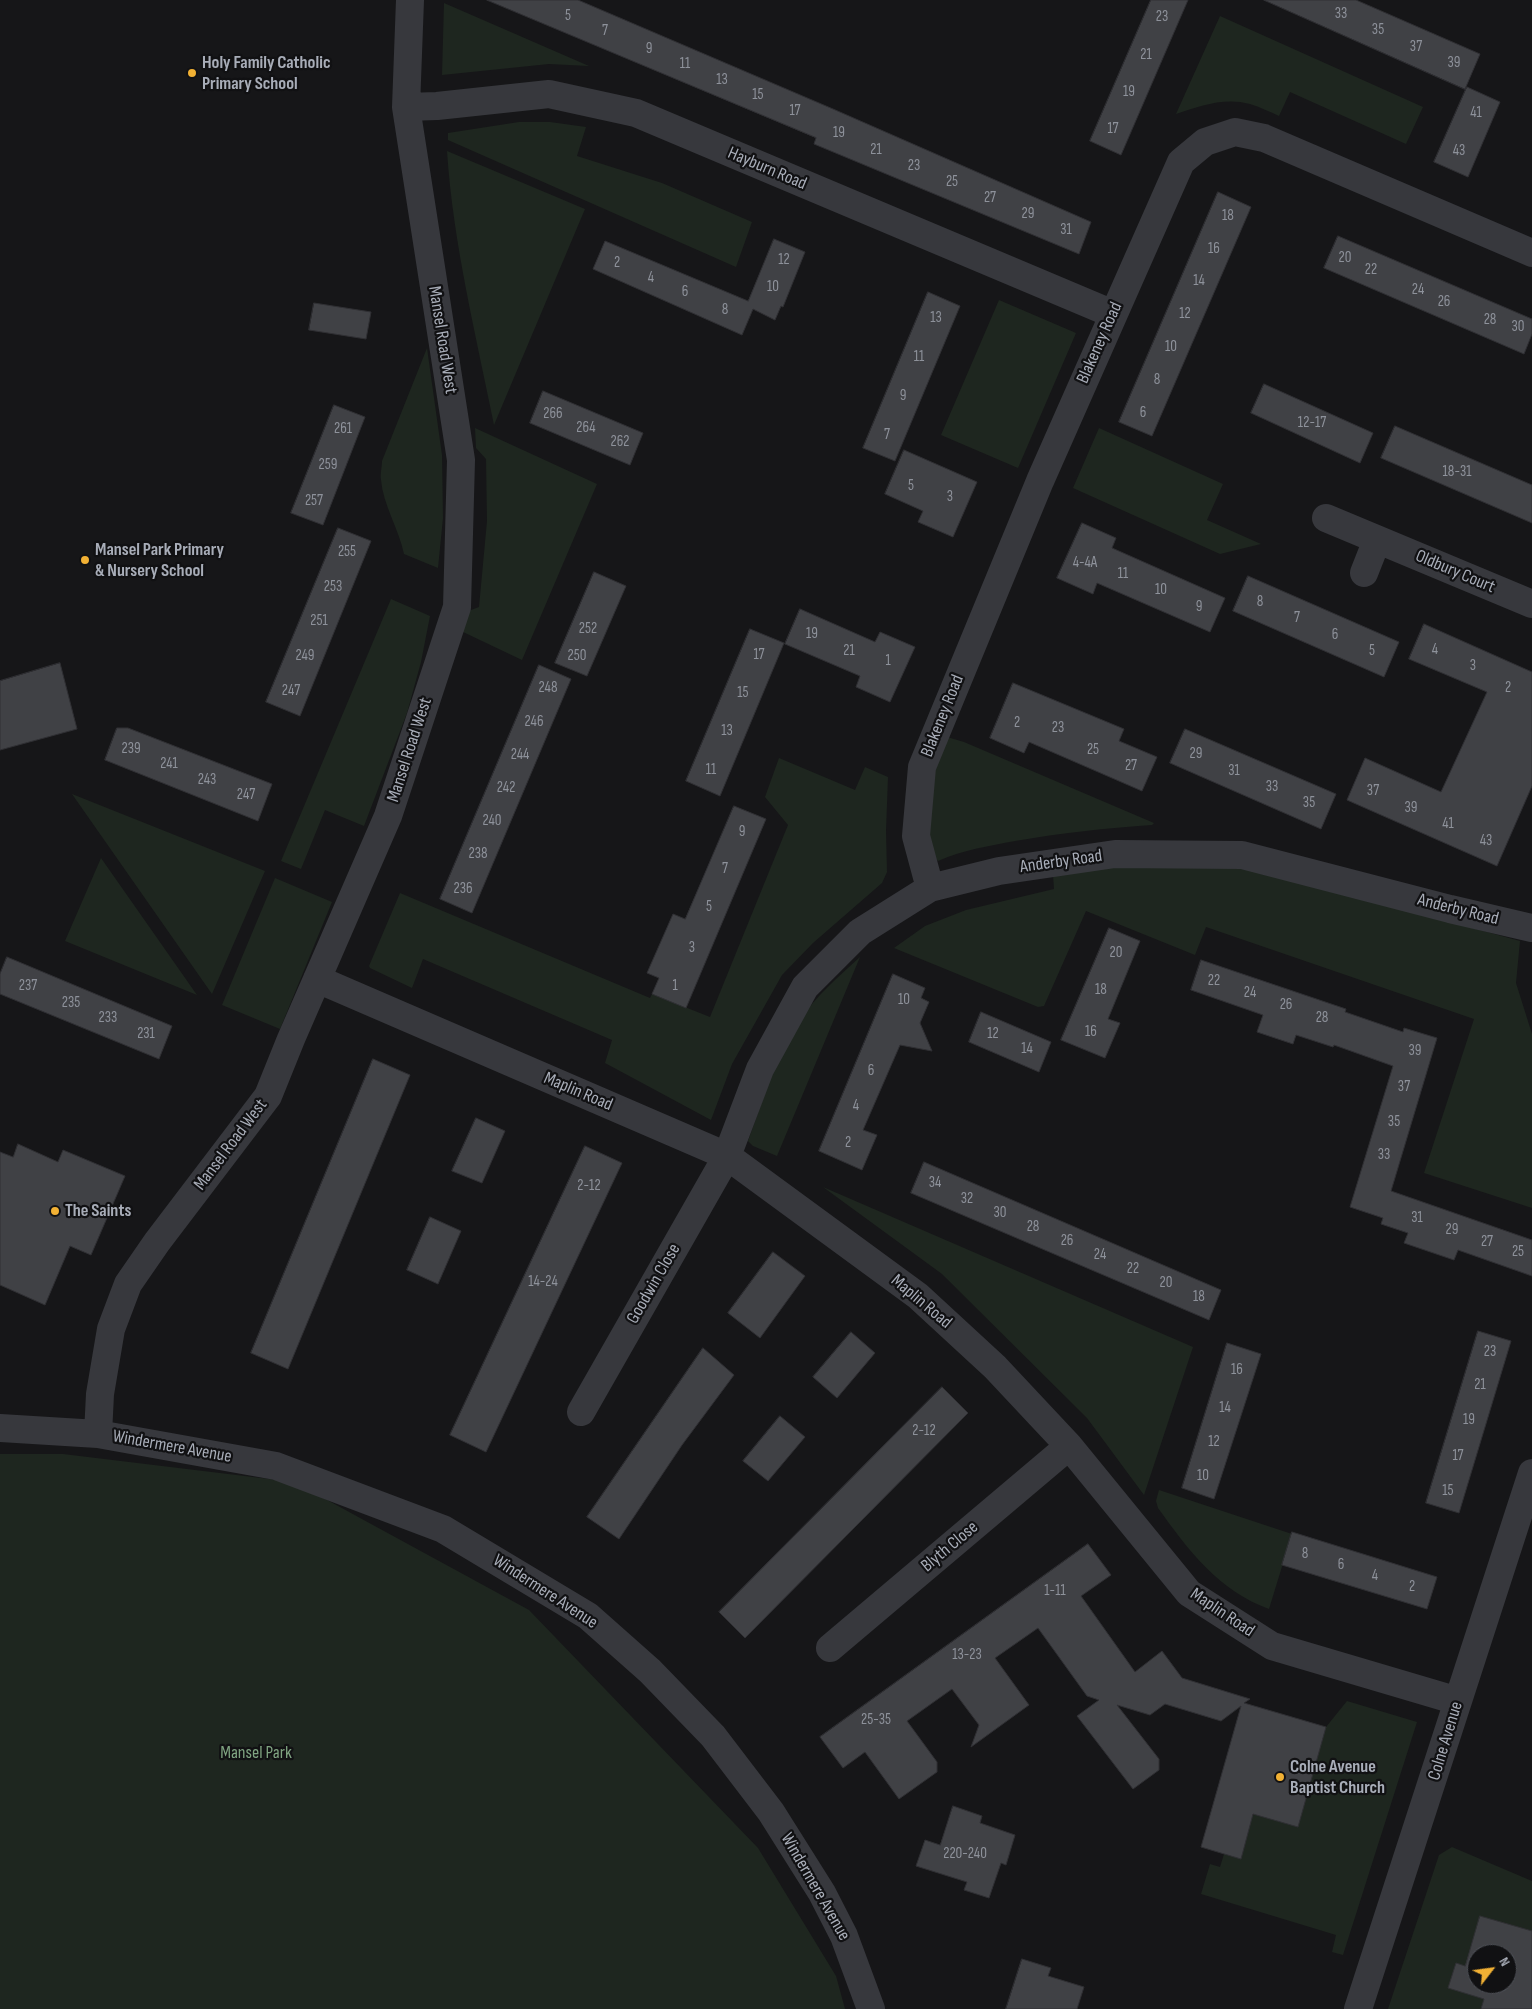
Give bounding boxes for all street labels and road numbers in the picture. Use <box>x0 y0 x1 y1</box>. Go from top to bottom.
street label: Hayburn Road <box>724 143 810 195</box>
street label: Mansel Road West <box>423 285 461 395</box>
street label: Blakeney Road <box>1072 299 1128 387</box>
street label: Oldbury Court <box>1412 546 1498 598</box>
street label: Blakeney Road <box>917 672 969 760</box>
street label: Mansel Road West <box>383 695 437 805</box>
street label: Anderby Road <box>1019 846 1103 878</box>
street label: Anderby Road <box>1415 890 1501 930</box>
street label: Maplin Road <box>540 1068 616 1116</box>
street label: Mansel Road West <box>190 1095 272 1195</box>
street label: Goodwin Close <box>622 1240 686 1328</box>
street label: Maplin Road <box>886 1270 956 1334</box>
street label: Windermere Avenue <box>111 1426 233 1468</box>
street label: Blyth Close <box>917 1517 983 1577</box>
street label: Windermere Avenue <box>489 1550 601 1634</box>
street label: Maplin Road <box>1186 1584 1258 1642</box>
street label: Colne Avenue <box>1424 1699 1468 1783</box>
street label: Windermere Avenue <box>776 1829 854 1945</box>

